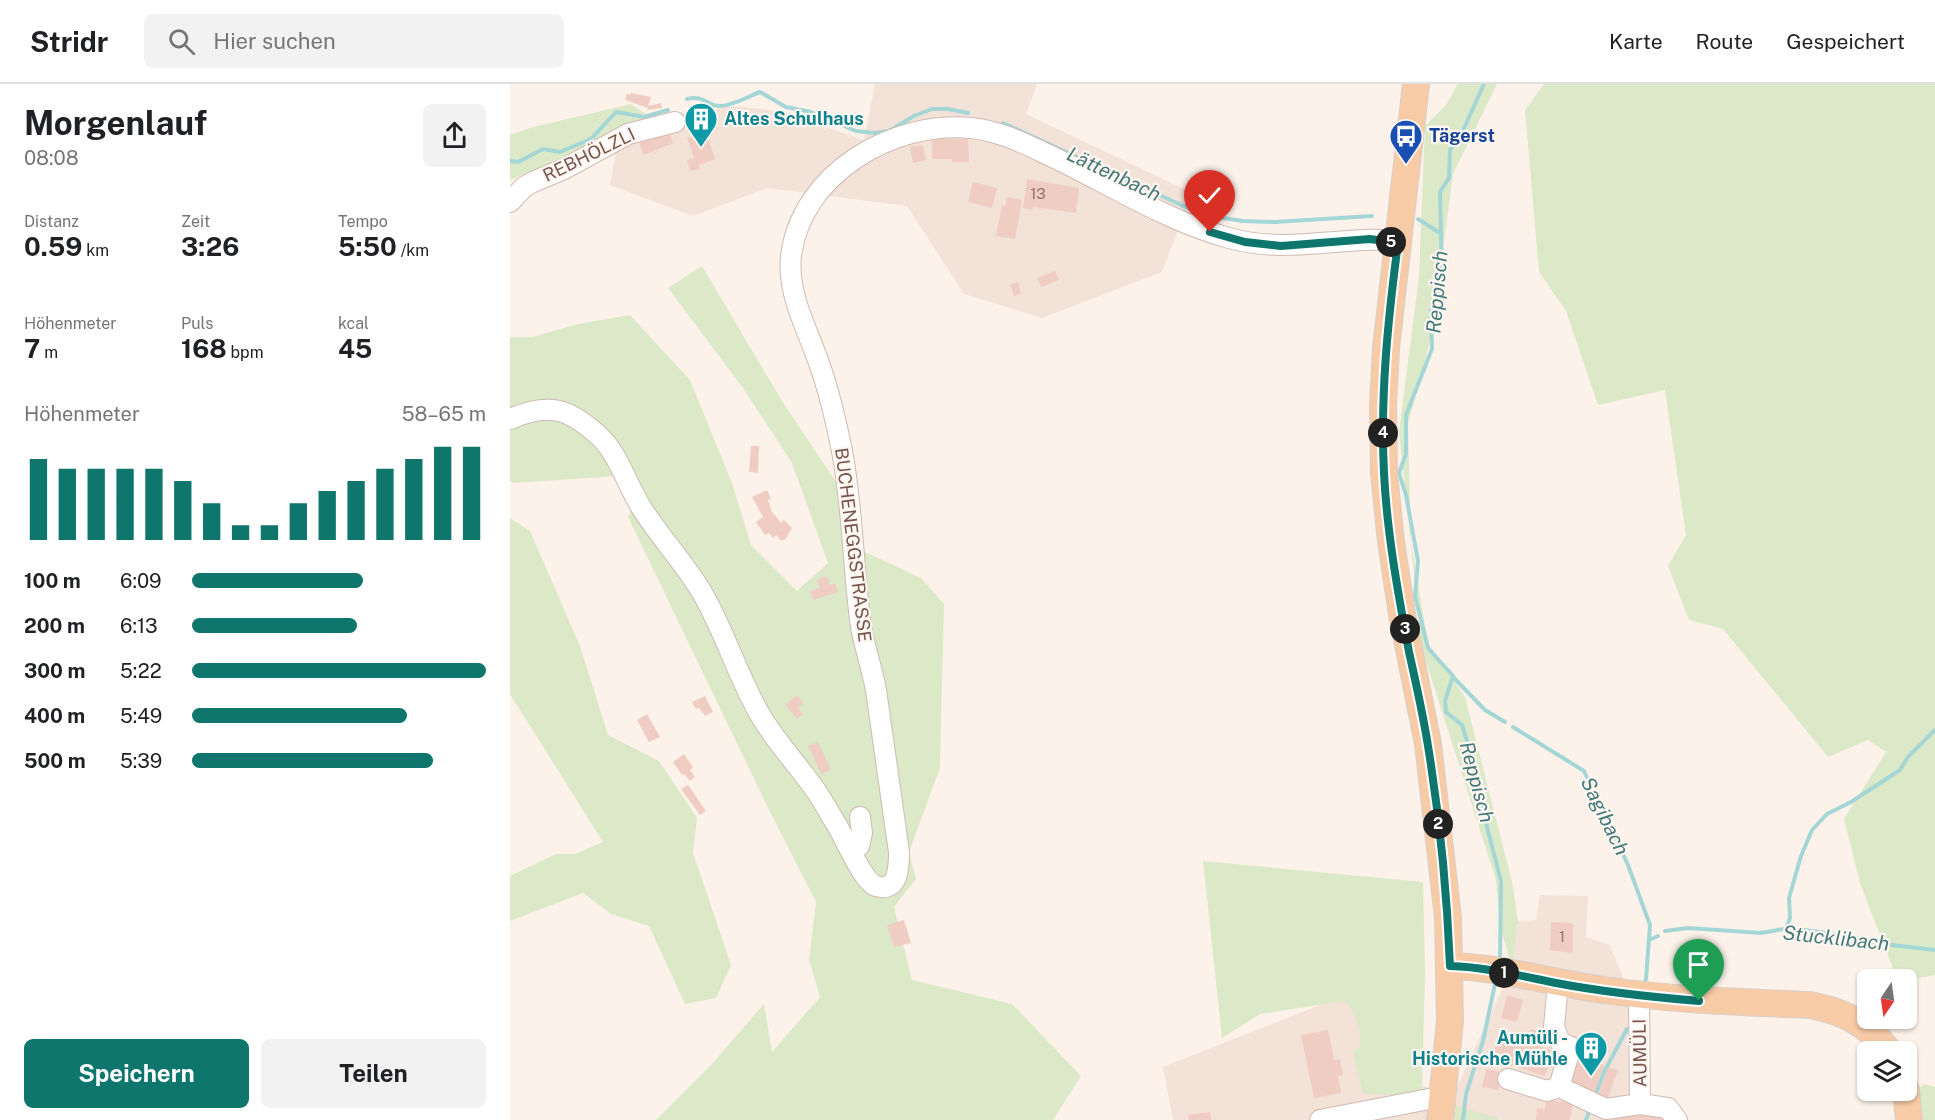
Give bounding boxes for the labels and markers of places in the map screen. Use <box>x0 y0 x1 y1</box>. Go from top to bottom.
building icon: Altes Schulhaus <box>683 101 719 148</box>
place label: Altes Schulhaus <box>724 108 864 129</box>
bus stop icon: Tägerst <box>1388 118 1424 165</box>
place label: Tägerst <box>1429 125 1495 146</box>
pin <box>1184 170 1235 232</box>
pin: 5 <box>1376 227 1406 257</box>
pin: 4 <box>1368 418 1398 448</box>
pin: 3 <box>1390 614 1420 644</box>
pin: 2 <box>1423 809 1453 839</box>
pin <box>1673 939 1724 1001</box>
pin: 1 <box>1489 958 1519 988</box>
place label: Aumüli - Historische Mühle <box>1412 1027 1568 1069</box>
building icon: Aumüli - Historische Mühle <box>1573 1030 1609 1077</box>

